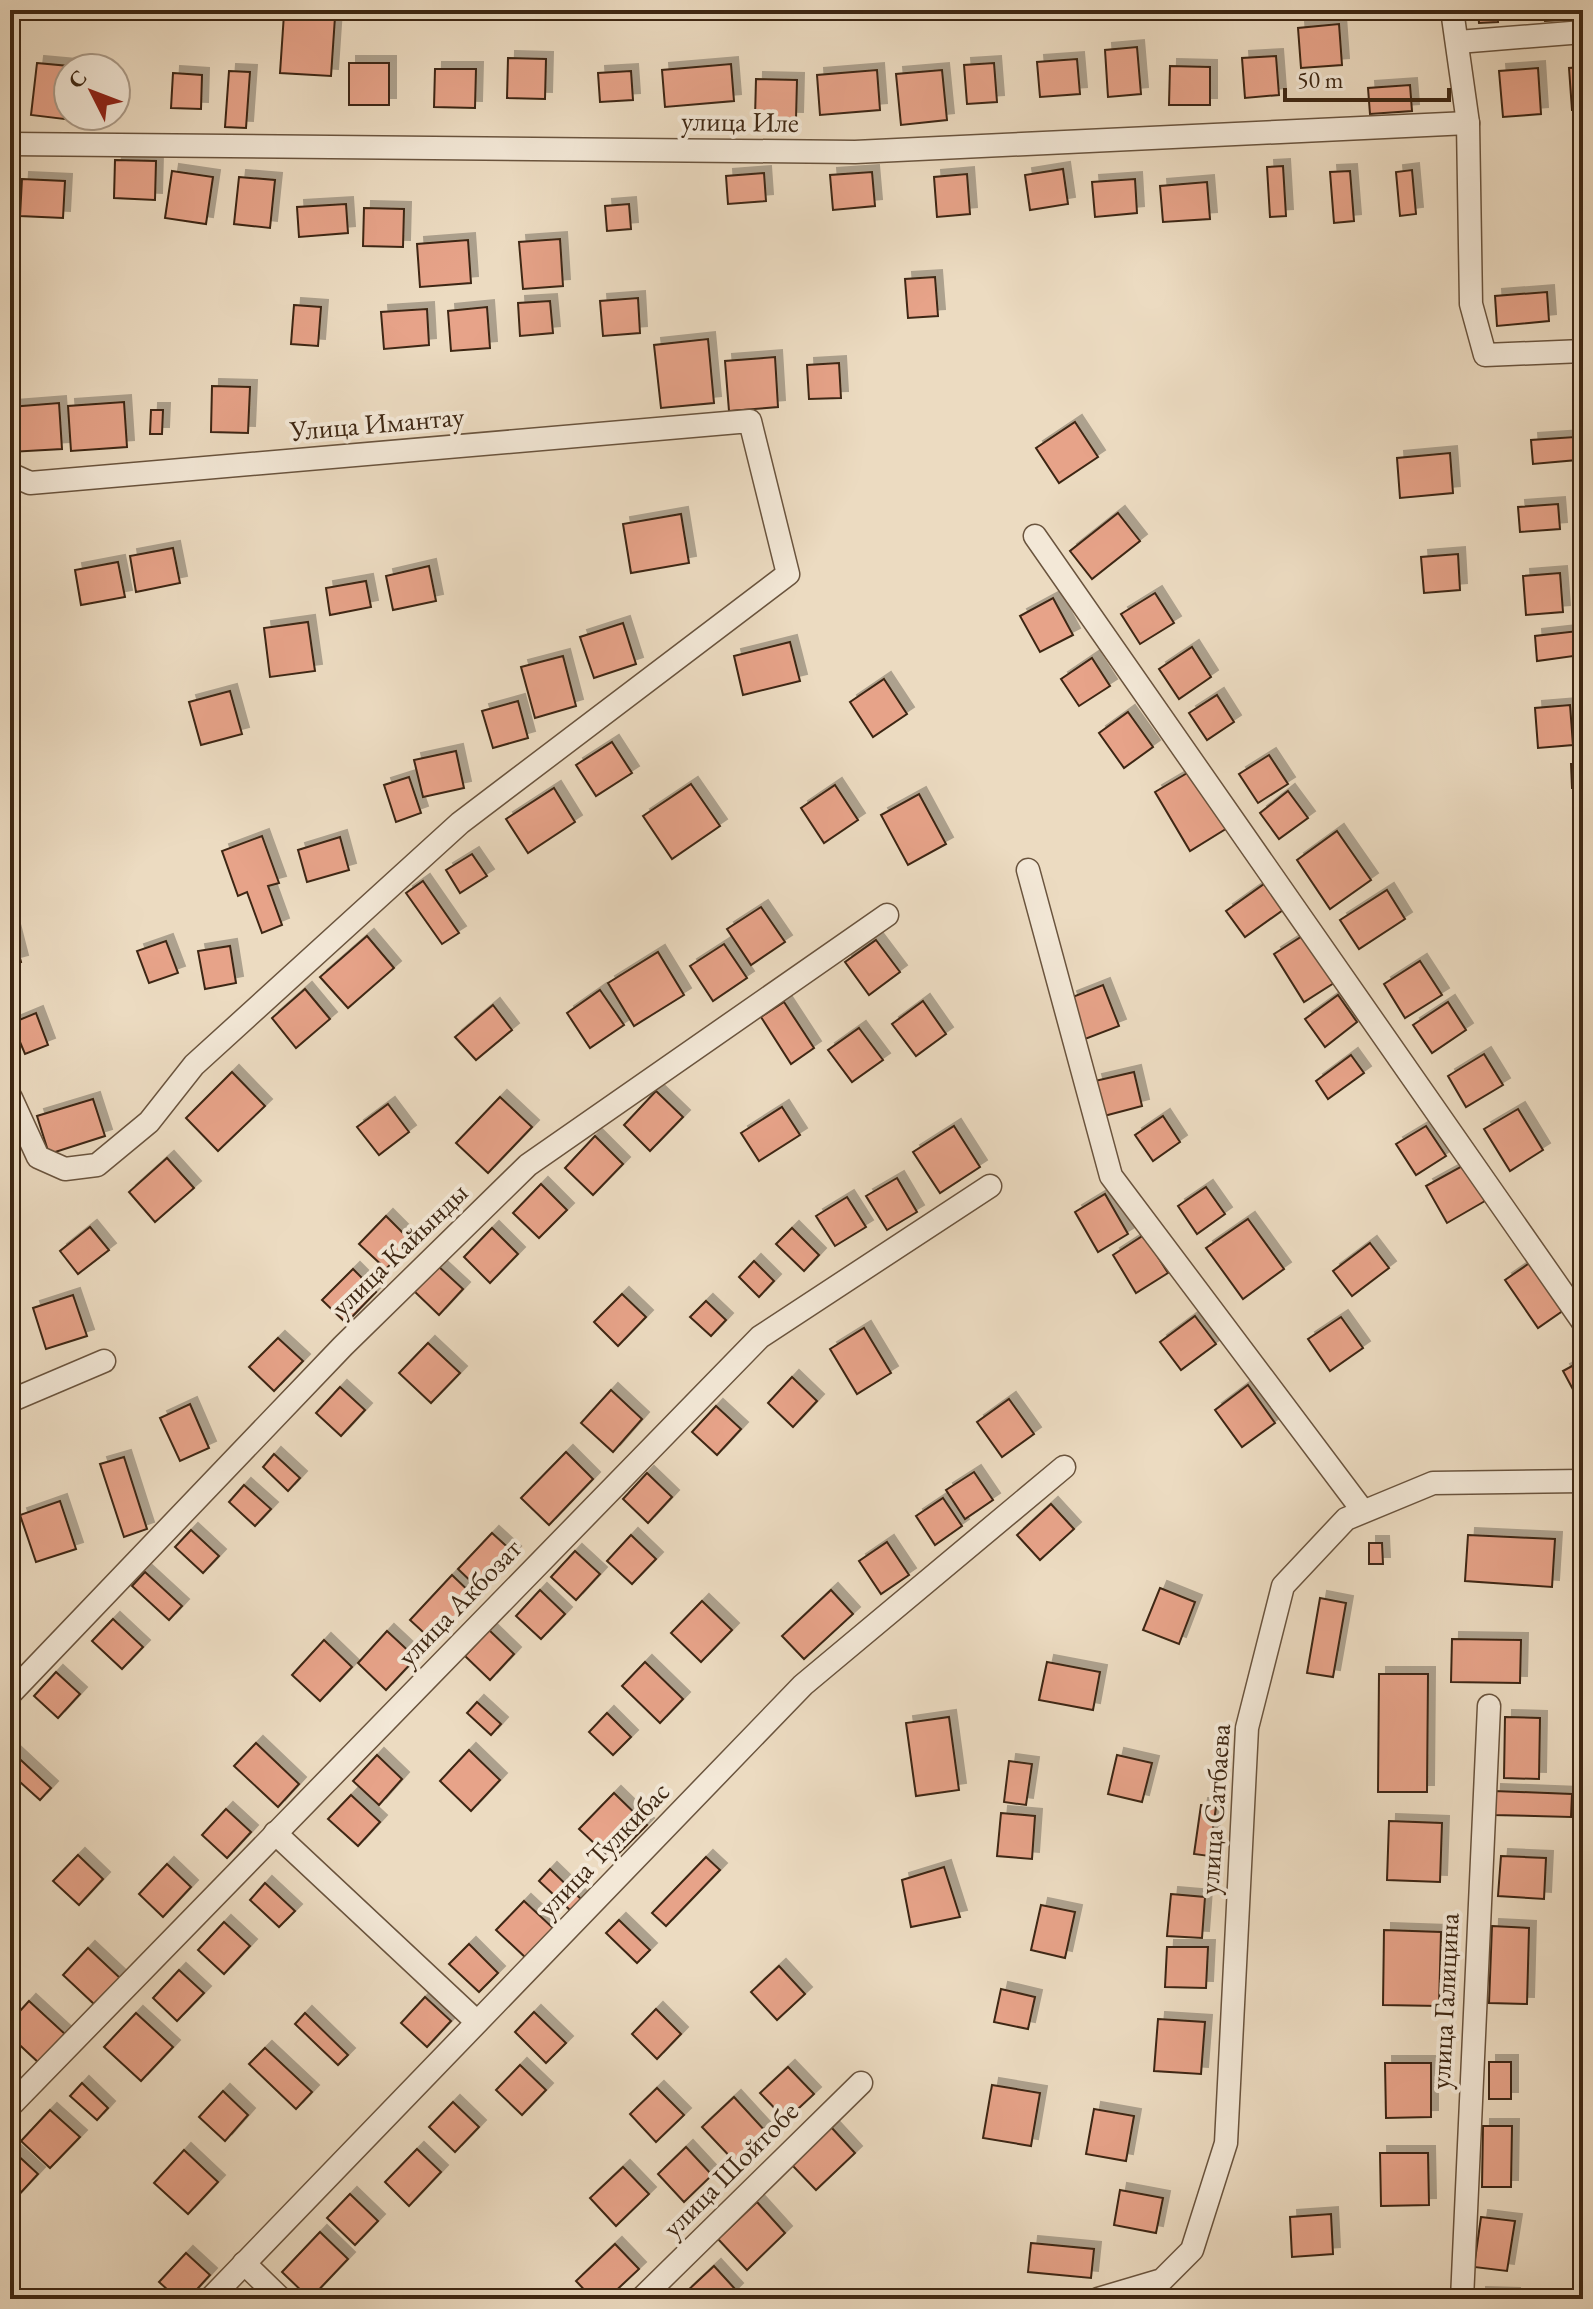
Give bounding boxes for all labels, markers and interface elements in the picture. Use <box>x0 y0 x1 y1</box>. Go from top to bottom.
north arrow <box>52 52 132 132</box>
scale bar <box>1285 52 1449 102</box>
text: С <box>62 63 94 94</box>
text: 50 m <box>1297 64 1344 95</box>
street label: улица Иле <box>681 102 799 140</box>
street label: Улица Имантау <box>287 397 466 449</box>
street label: улица Кайынды <box>323 1175 475 1323</box>
street label: улица Акбозат <box>389 1530 529 1673</box>
street label: улица Сатбаева <box>1190 1721 1238 1896</box>
street label: улица Тулкибас <box>529 1773 677 1925</box>
street label: улица Галицина <box>1421 1911 1467 2090</box>
street label: улица Шойтобе <box>654 2093 806 2245</box>

